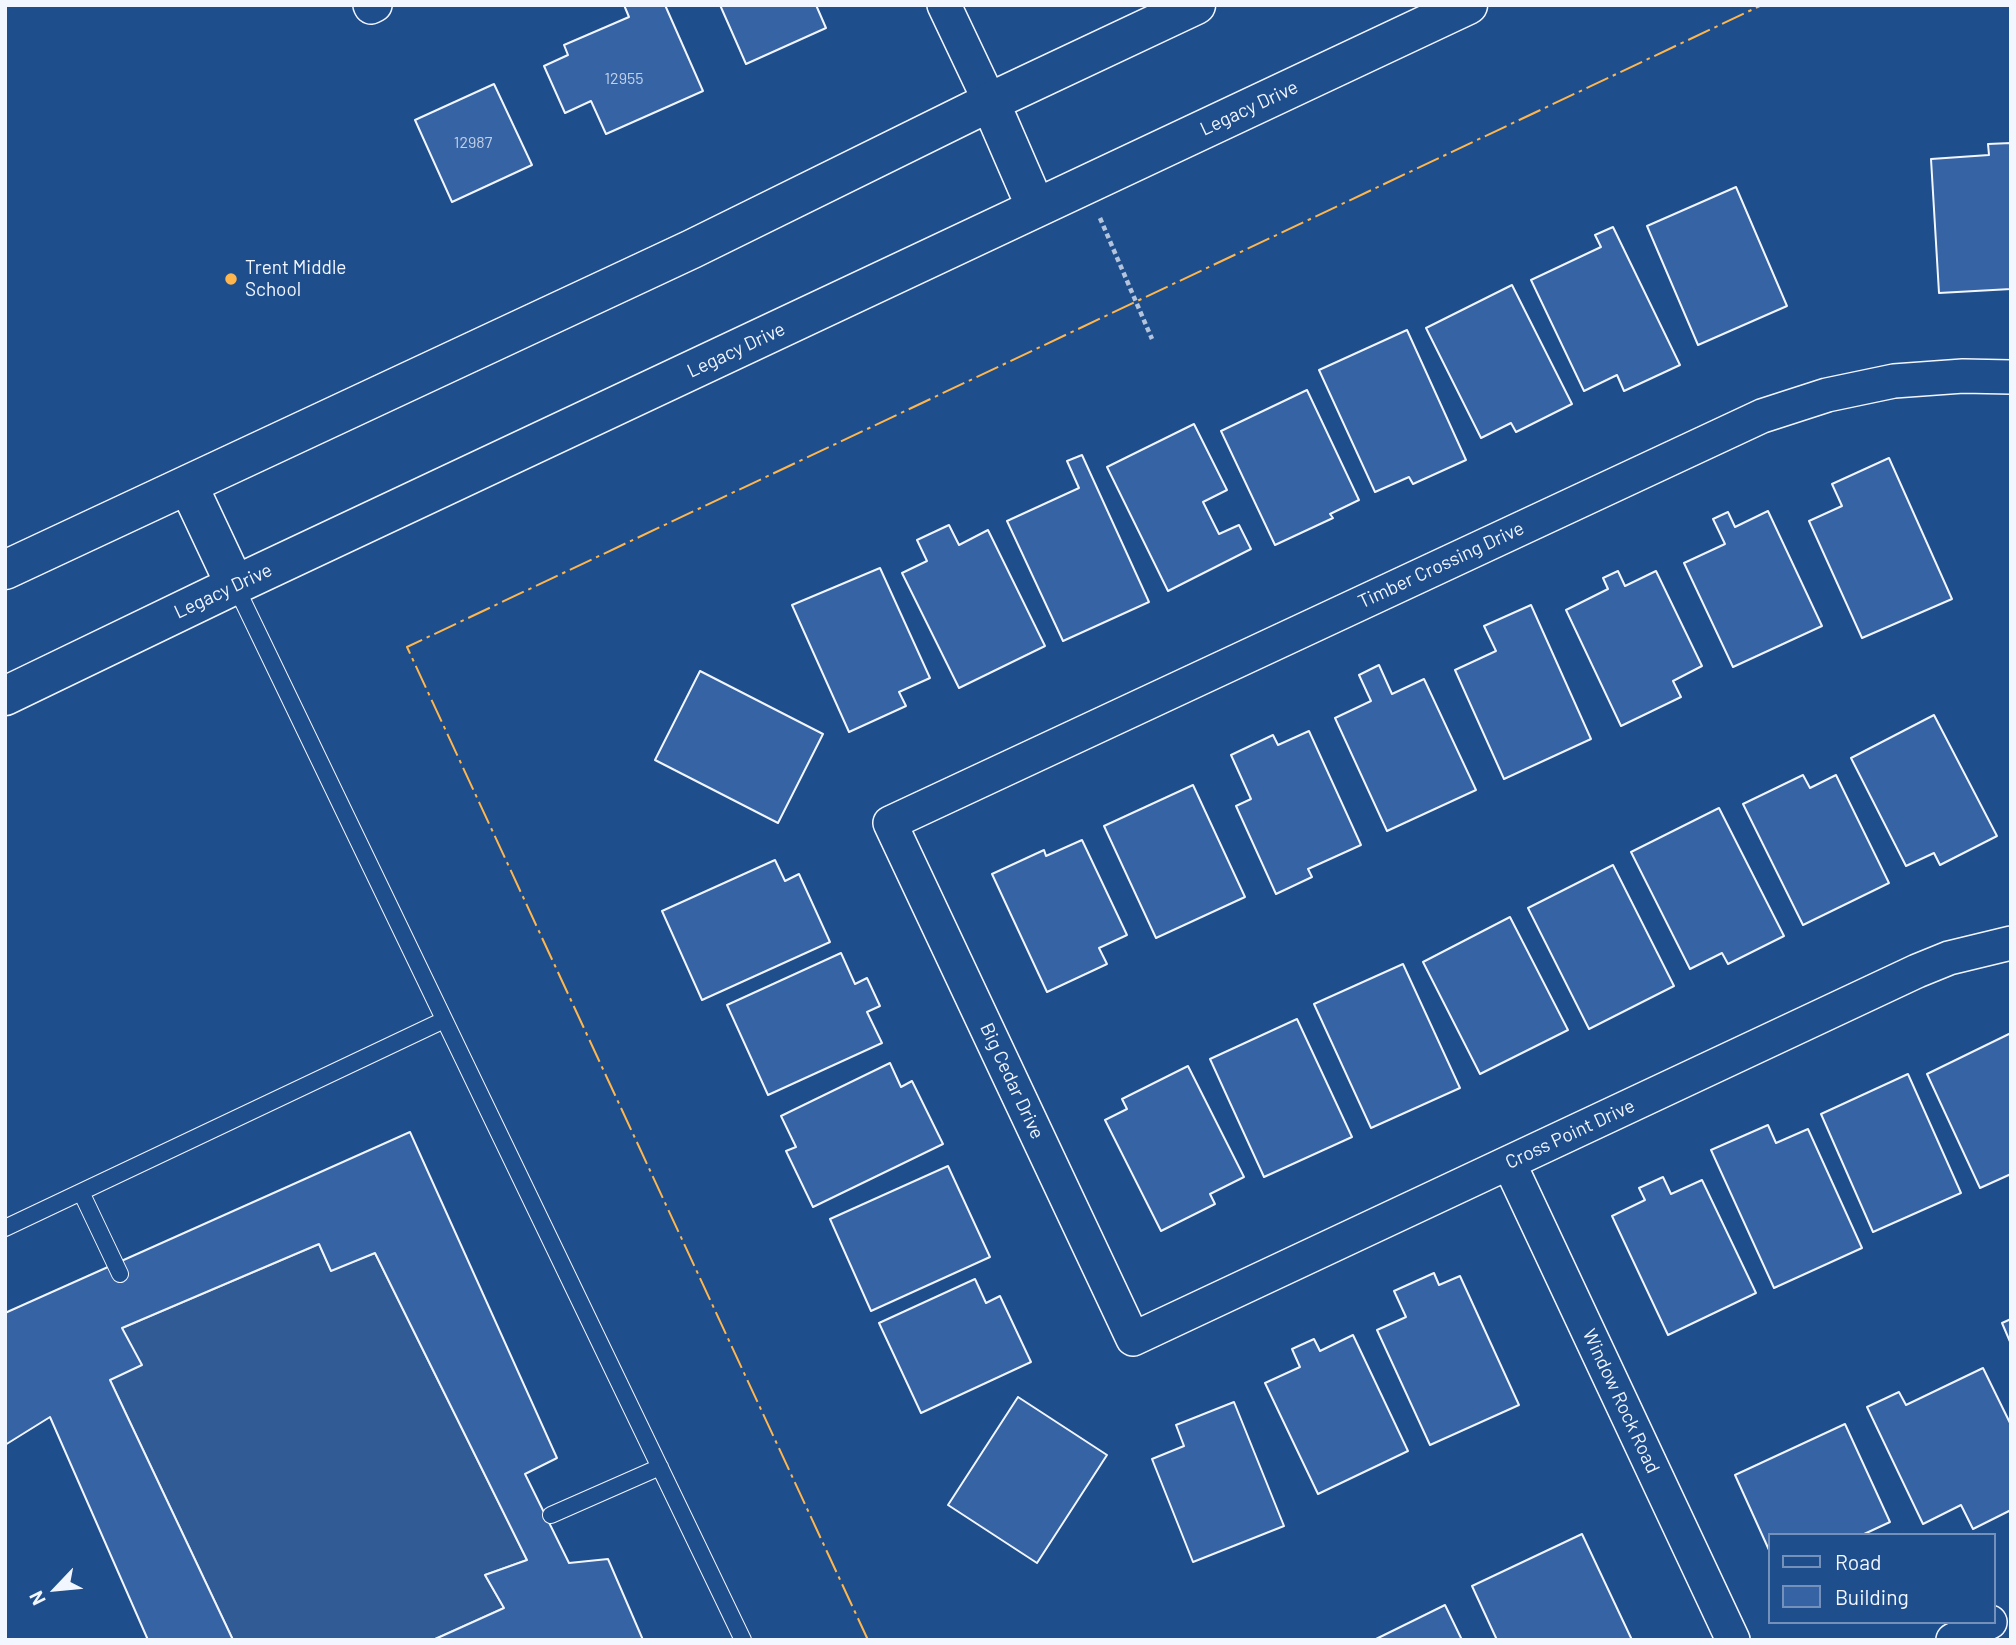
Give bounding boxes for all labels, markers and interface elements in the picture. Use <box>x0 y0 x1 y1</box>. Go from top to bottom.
house number: 12955 <box>605 69 643 89</box>
street label: Legacy Drive <box>1196 75 1302 141</box>
house number: 12987 <box>454 133 492 153</box>
place label: Trent Middle School <box>245 257 346 301</box>
marker: Trent Middle School <box>223 271 239 287</box>
street label: Legacy Drive <box>683 317 789 383</box>
street label: Timber Crossing Drive <box>1354 517 1528 613</box>
street label: Legacy Drive <box>170 558 276 624</box>
street label: Big Cedar Drive <box>975 1019 1049 1143</box>
street label: Cross Point Drive <box>1502 1094 1638 1174</box>
street label: Window Rock Road <box>1578 1325 1664 1477</box>
legend <box>1768 1533 1995 1624</box>
text: Road <box>1835 1549 1881 1574</box>
north arrow <box>21 1554 91 1624</box>
text: Building <box>1835 1584 1909 1609</box>
text: N <box>24 1588 50 1609</box>

